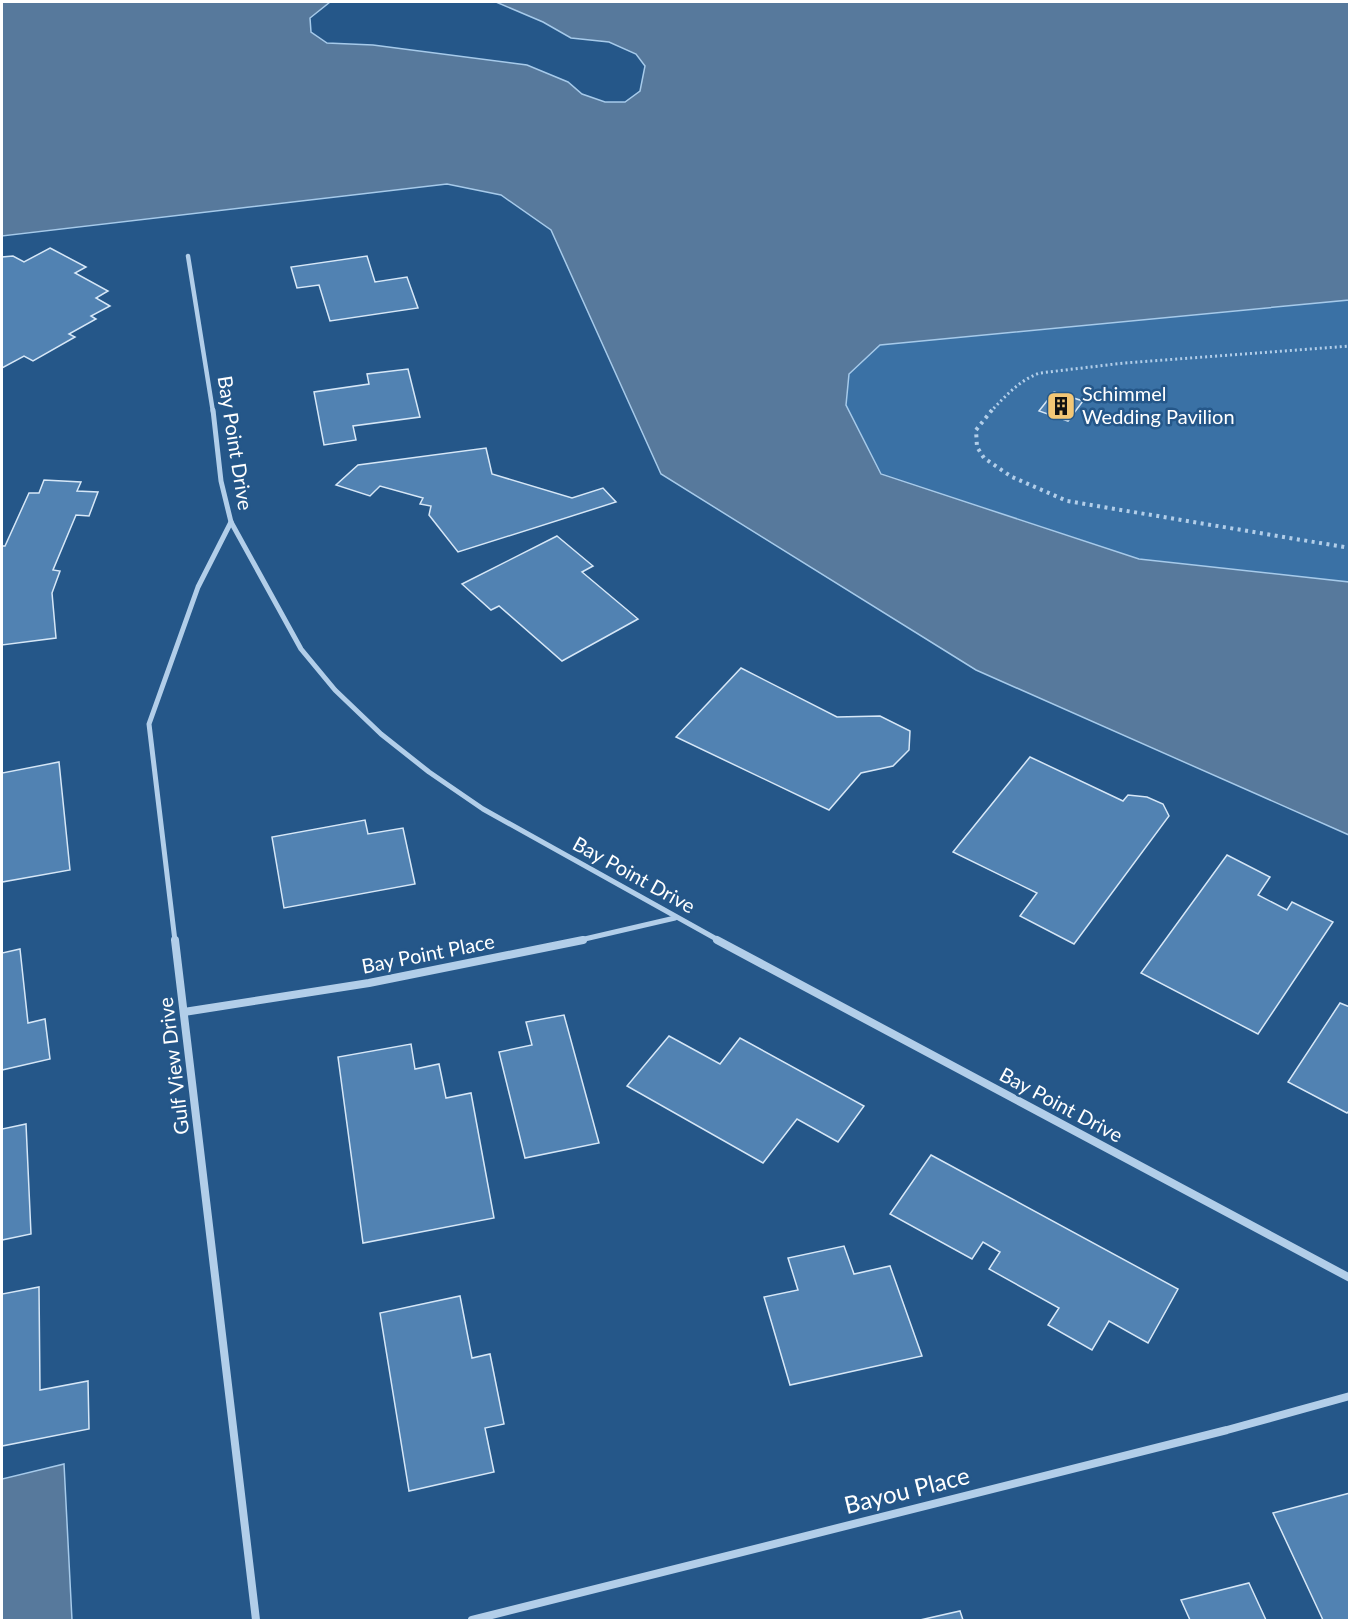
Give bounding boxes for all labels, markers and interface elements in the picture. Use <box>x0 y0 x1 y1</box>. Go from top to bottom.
street label: Bay Point Drive <box>213 374 258 512</box>
place label: Schimmel Wedding Pavilion <box>1082 381 1235 428</box>
building icon: Schimmel Wedding Pavilion <box>1045 390 1077 422</box>
street label: Bay Point Drive <box>569 831 700 918</box>
street label: Bay Point Place <box>359 928 496 978</box>
street label: Gulf View Drive <box>153 996 193 1136</box>
street label: Bay Point Drive <box>996 1062 1127 1147</box>
street label: Bayou Place <box>841 1460 972 1519</box>

